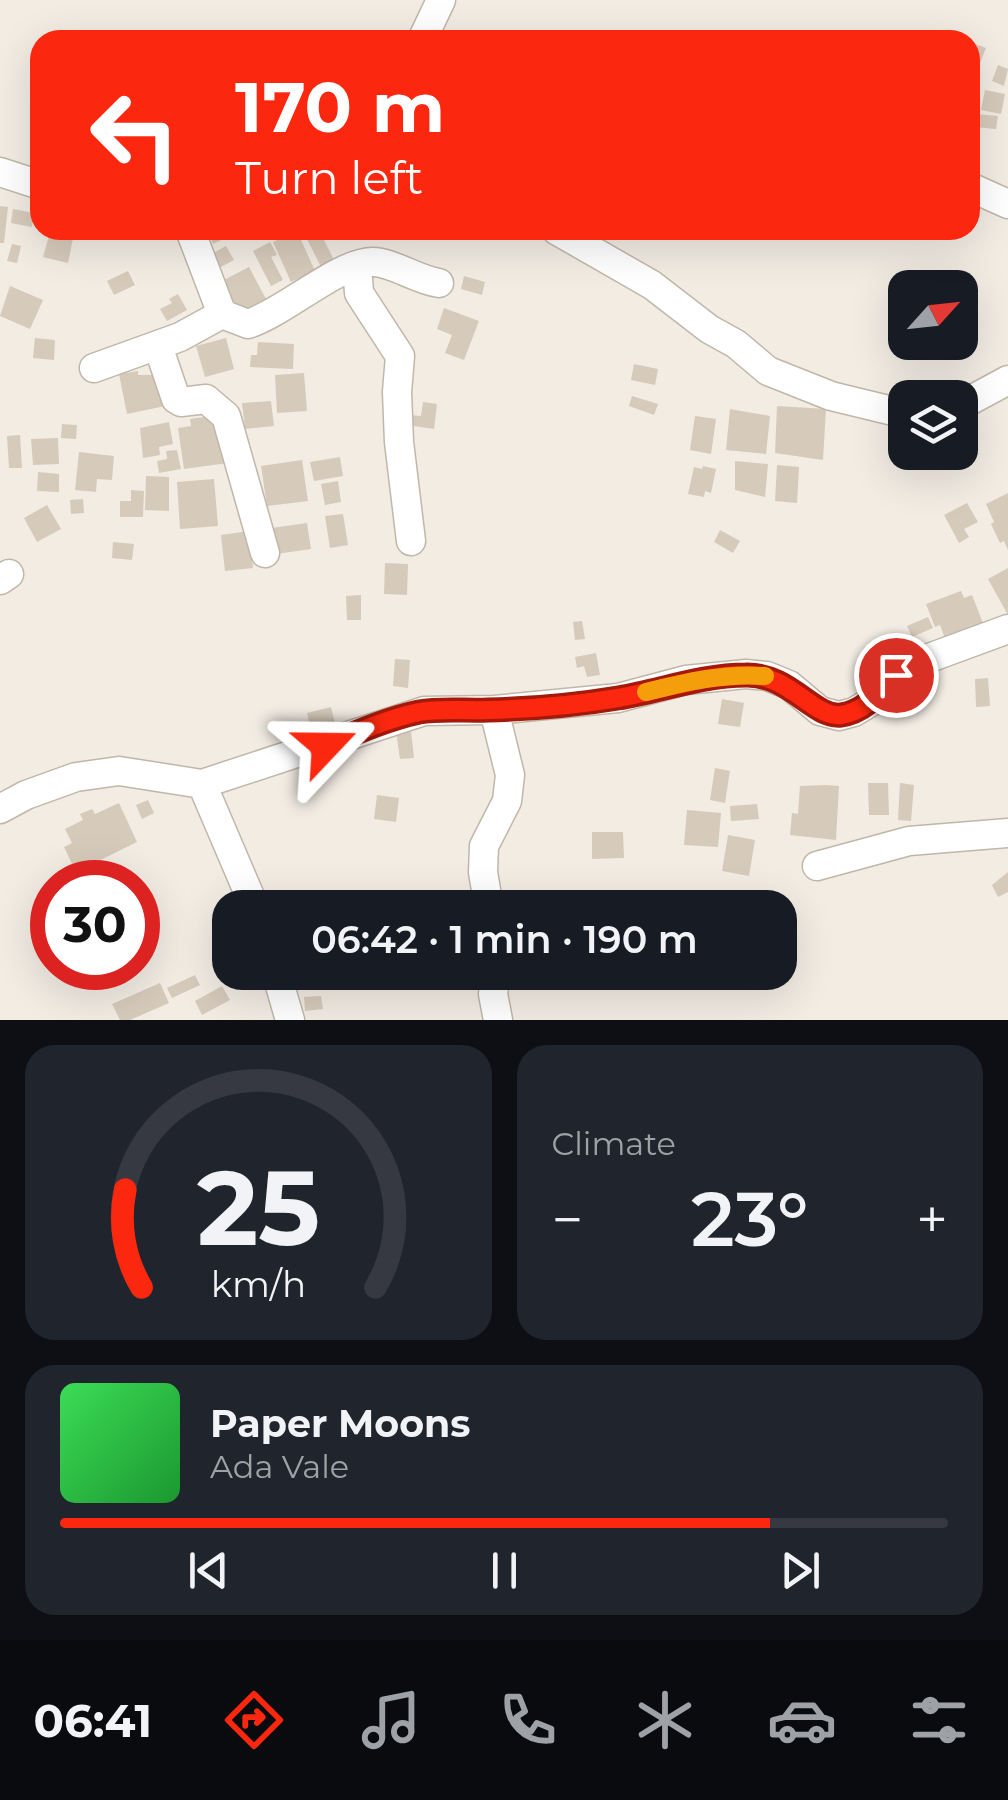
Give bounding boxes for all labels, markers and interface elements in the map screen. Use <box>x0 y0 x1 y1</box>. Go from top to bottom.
text: 170 m <box>235 64 445 150</box>
icon: left <box>70 70 200 200</box>
text: Turn left <box>235 150 423 205</box>
north arrow <box>888 270 978 360</box>
map controls <box>888 270 978 470</box>
button: layers <box>888 380 978 470</box>
pin <box>854 633 939 718</box>
icon: arrive <box>869 648 924 703</box>
position arrow <box>274 694 378 798</box>
speed limit sign: 30 <box>30 860 160 990</box>
text: 06:42 · 1 min · 190 m <box>311 916 698 963</box>
text: Climate <box>552 1124 676 1163</box>
text: 25 <box>197 1144 320 1271</box>
text: 23° <box>691 1173 809 1265</box>
text: − <box>552 1186 583 1253</box>
text: + <box>916 1186 948 1253</box>
text: km/h <box>211 1262 306 1306</box>
text: Paper Moons <box>210 1400 471 1447</box>
text: Ada Vale <box>210 1447 349 1486</box>
icon: previous <box>181 1543 236 1598</box>
icon: pause <box>477 1543 532 1598</box>
icon: next <box>773 1543 828 1598</box>
icon: directions <box>219 1685 289 1755</box>
icon: music <box>356 1685 426 1755</box>
icon: phone <box>493 1685 563 1755</box>
icon: climate <box>630 1685 700 1755</box>
icon: car <box>767 1685 837 1755</box>
icon: filters <box>904 1685 974 1755</box>
text: 06:41 <box>34 1693 152 1748</box>

